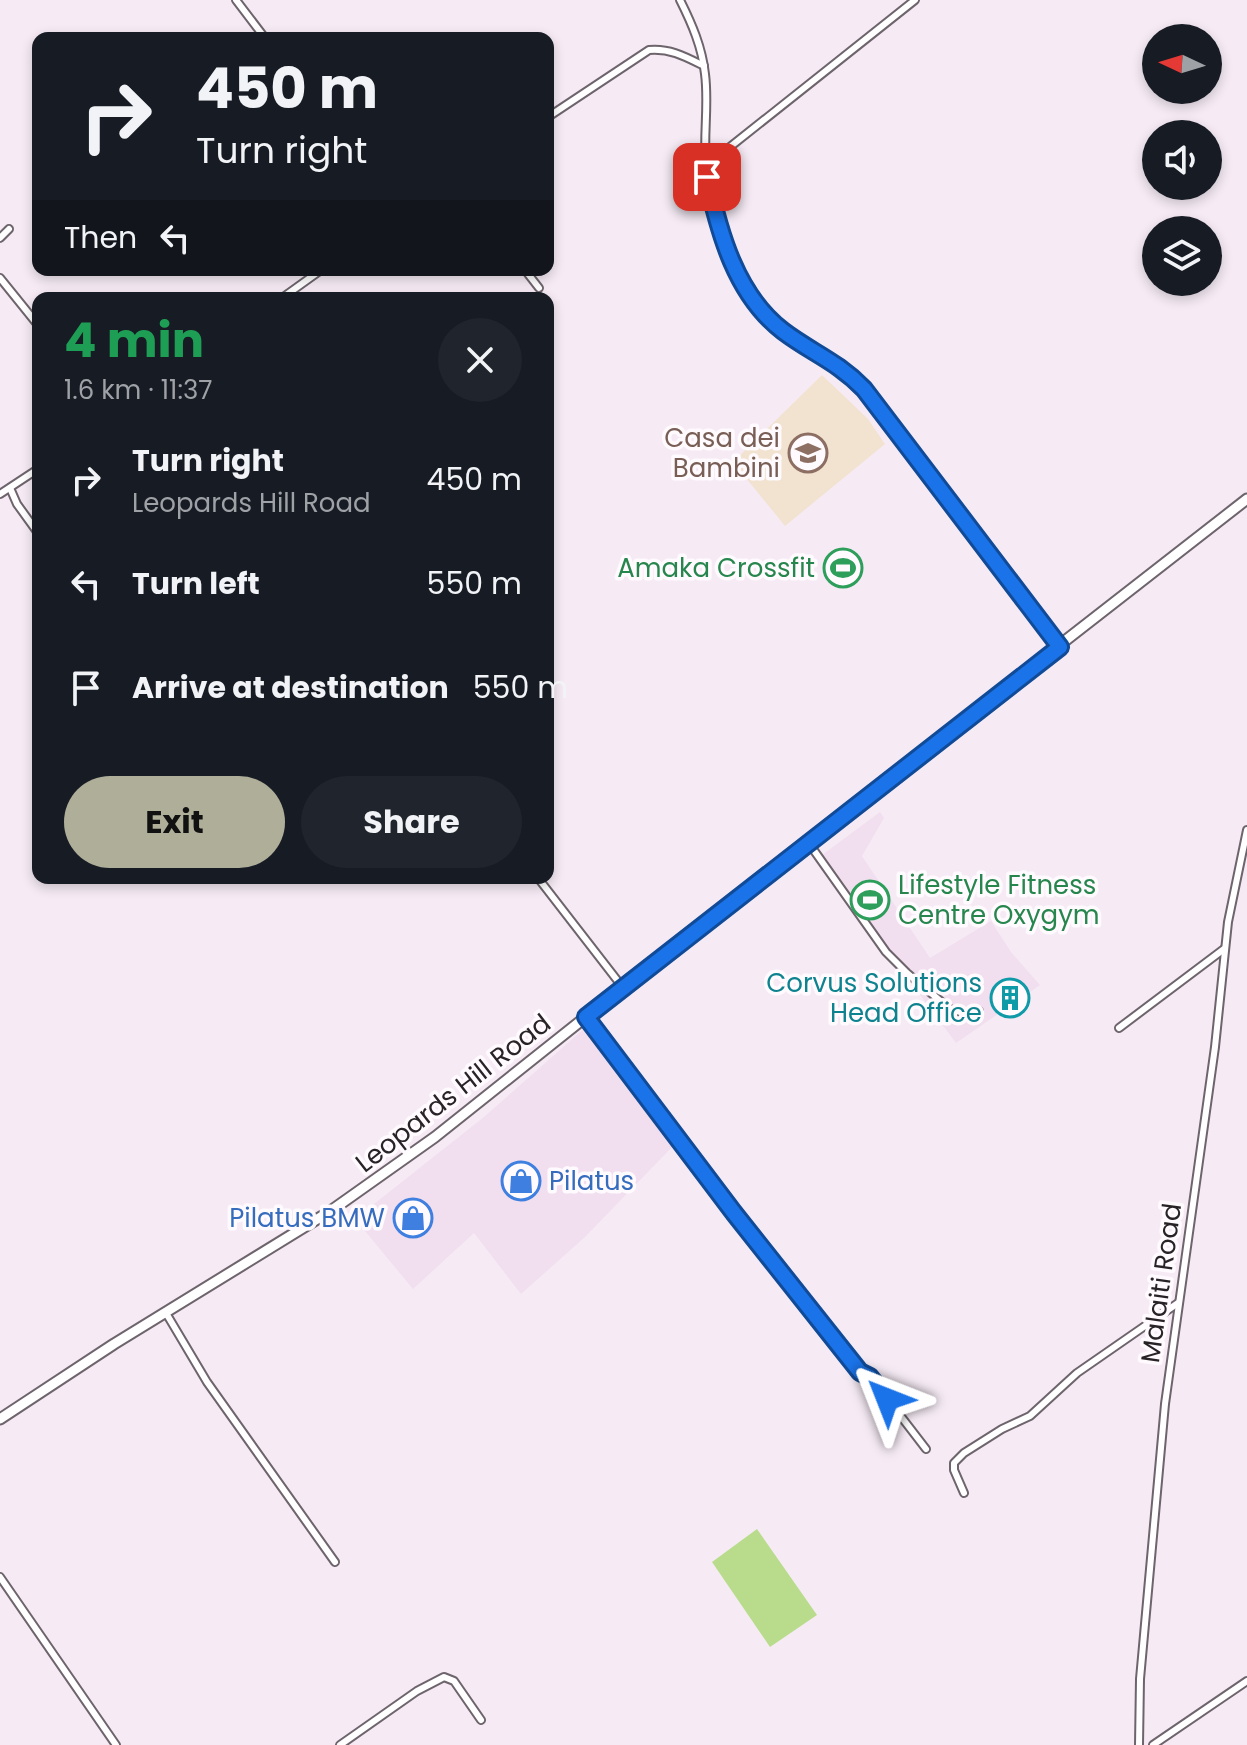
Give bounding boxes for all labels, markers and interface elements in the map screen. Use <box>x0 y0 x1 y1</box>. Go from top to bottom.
north arrow <box>1142 24 1222 104</box>
map controls <box>1142 24 1222 296</box>
text: 450 m <box>196 49 378 128</box>
icon: right <box>64 64 168 168</box>
button: sound <box>1142 120 1222 200</box>
text: Turn right <box>196 125 367 176</box>
pin <box>673 143 741 211</box>
icon: arrive <box>685 155 729 199</box>
text: Then <box>64 216 137 259</box>
icon: left <box>153 216 197 260</box>
button: layers <box>1142 216 1222 296</box>
text: 4 min <box>64 307 204 374</box>
button: close <box>438 318 522 402</box>
text: 1.6 km · 11:37 <box>64 372 213 408</box>
place label: Casa dei Bambini <box>664 420 780 486</box>
school or university icon: Casa dei Bambini <box>787 432 829 474</box>
text: Turn right <box>132 439 284 482</box>
icon: right <box>64 458 108 502</box>
text: 450 m <box>427 458 522 501</box>
text: Leopards Hill Road <box>132 485 371 521</box>
sports icon: Amaka Crossfit <box>822 547 864 589</box>
place label: Amaka Crossfit <box>617 550 815 586</box>
icon: left <box>64 562 108 606</box>
text: Turn left <box>132 562 260 605</box>
text: 550 m <box>427 562 522 605</box>
icon: arrive <box>64 666 108 710</box>
text: Arrive at destination <box>132 666 449 709</box>
text: 550 m <box>473 666 568 709</box>
button: Exit <box>64 776 285 868</box>
button: Share <box>301 776 522 868</box>
place label: Lifestyle Fitness Centre Oxygym <box>898 867 1100 933</box>
sports icon: Lifestyle Fitness Centre Oxygym <box>849 879 891 921</box>
place label: Corvus Solutions Head Office <box>766 965 982 1031</box>
building icon: Corvus Solutions Head Office <box>989 977 1031 1019</box>
street label: Leopards Hill Road <box>348 1005 558 1181</box>
shop icon: Pilatus <box>500 1160 542 1202</box>
place label: Pilatus <box>549 1163 634 1199</box>
shop icon: Pilatus BMW <box>392 1197 434 1239</box>
place label: Pilatus BMW <box>229 1200 385 1236</box>
street label: Malaiti Road <box>1132 1201 1190 1365</box>
position arrow <box>845 1357 929 1441</box>

